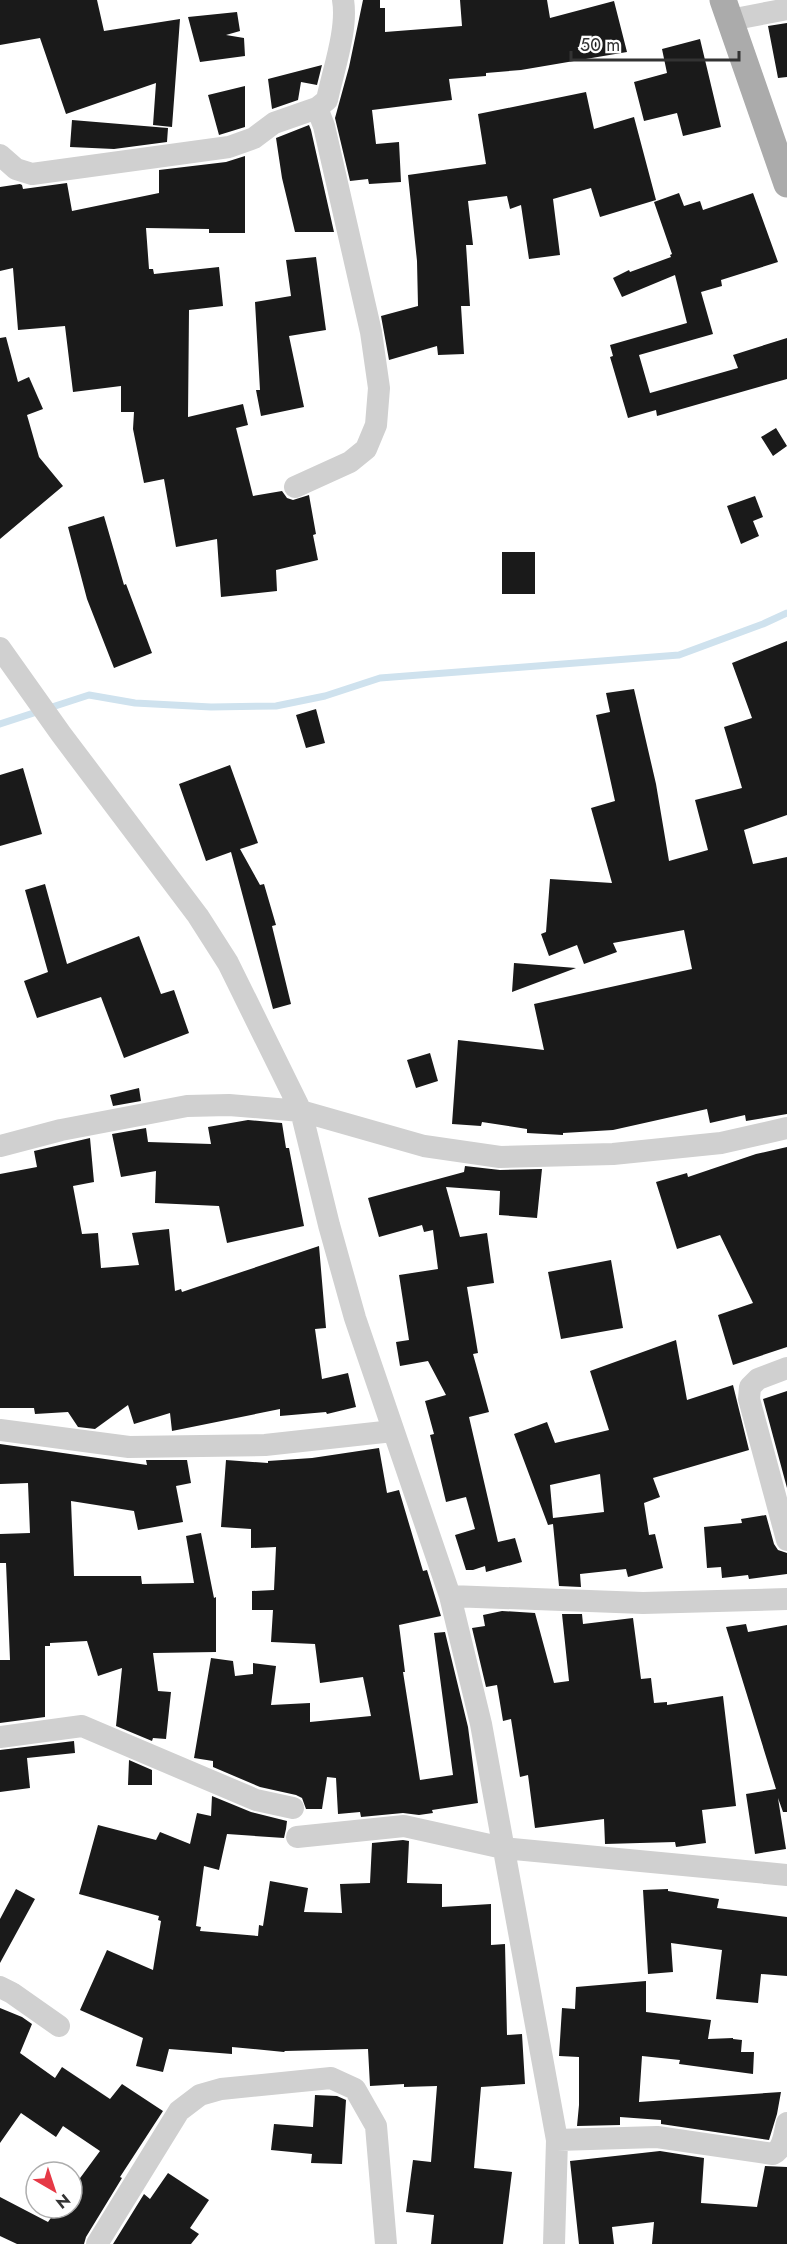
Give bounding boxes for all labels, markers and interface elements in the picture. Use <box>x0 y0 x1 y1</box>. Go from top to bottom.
scale bar <box>571 24 739 62</box>
text: 50 m <box>580 32 620 58</box>
north arrow <box>24 2160 84 2220</box>
text: N <box>51 2188 75 2214</box>

